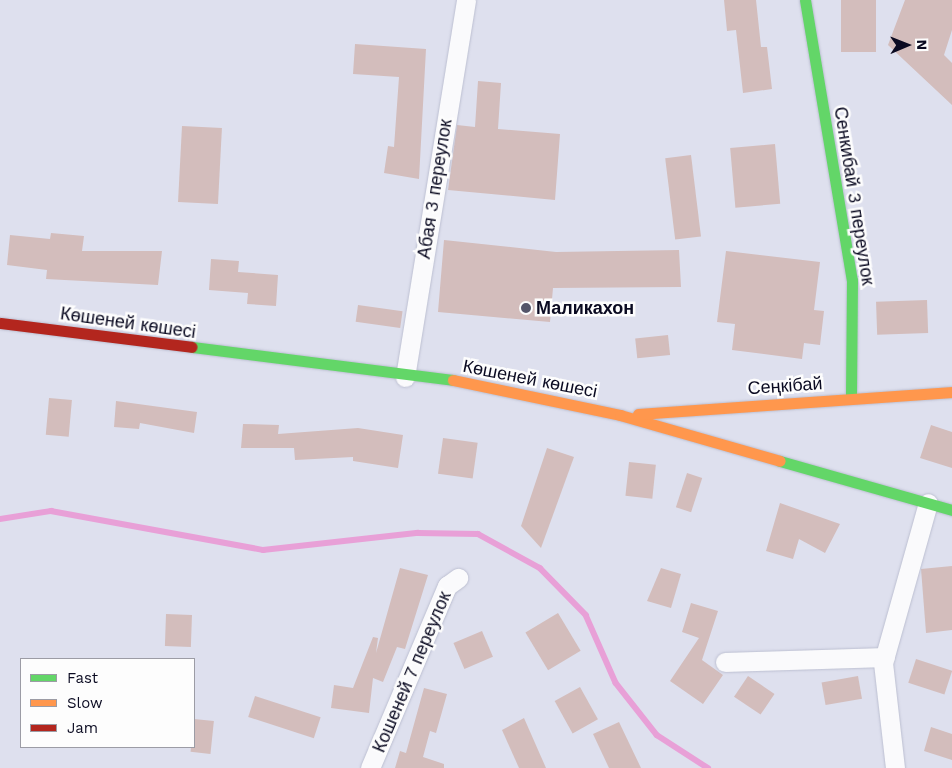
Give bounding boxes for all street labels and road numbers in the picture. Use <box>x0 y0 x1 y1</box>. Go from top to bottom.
street label: Сенкибай 3 переулок <box>829 105 879 287</box>
street label: Абая 3 переулок <box>413 118 457 260</box>
street label: Көшеней көшесі <box>59 303 197 343</box>
street label: Көшеней көшесі <box>461 355 599 403</box>
street label: Сеңкібай <box>747 373 823 399</box>
street label: Кошеней 7 переулок <box>368 588 456 756</box>

